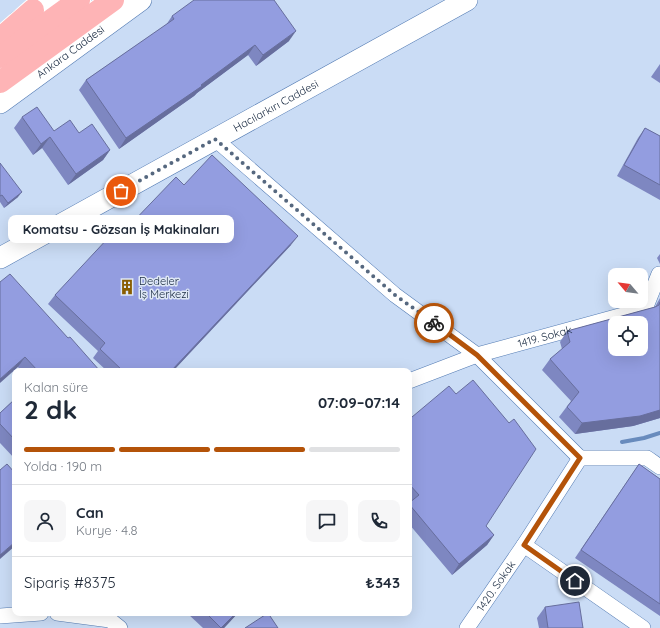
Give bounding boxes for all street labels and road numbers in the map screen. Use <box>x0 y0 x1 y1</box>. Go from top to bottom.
street label: Ankara Caddesi <box>34 22 107 81</box>
street label: Hacılarkırı Caddesi <box>231 77 321 135</box>
street label: 1419. Sokak <box>516 322 574 351</box>
street label: 1420. Sokak <box>474 558 518 614</box>

